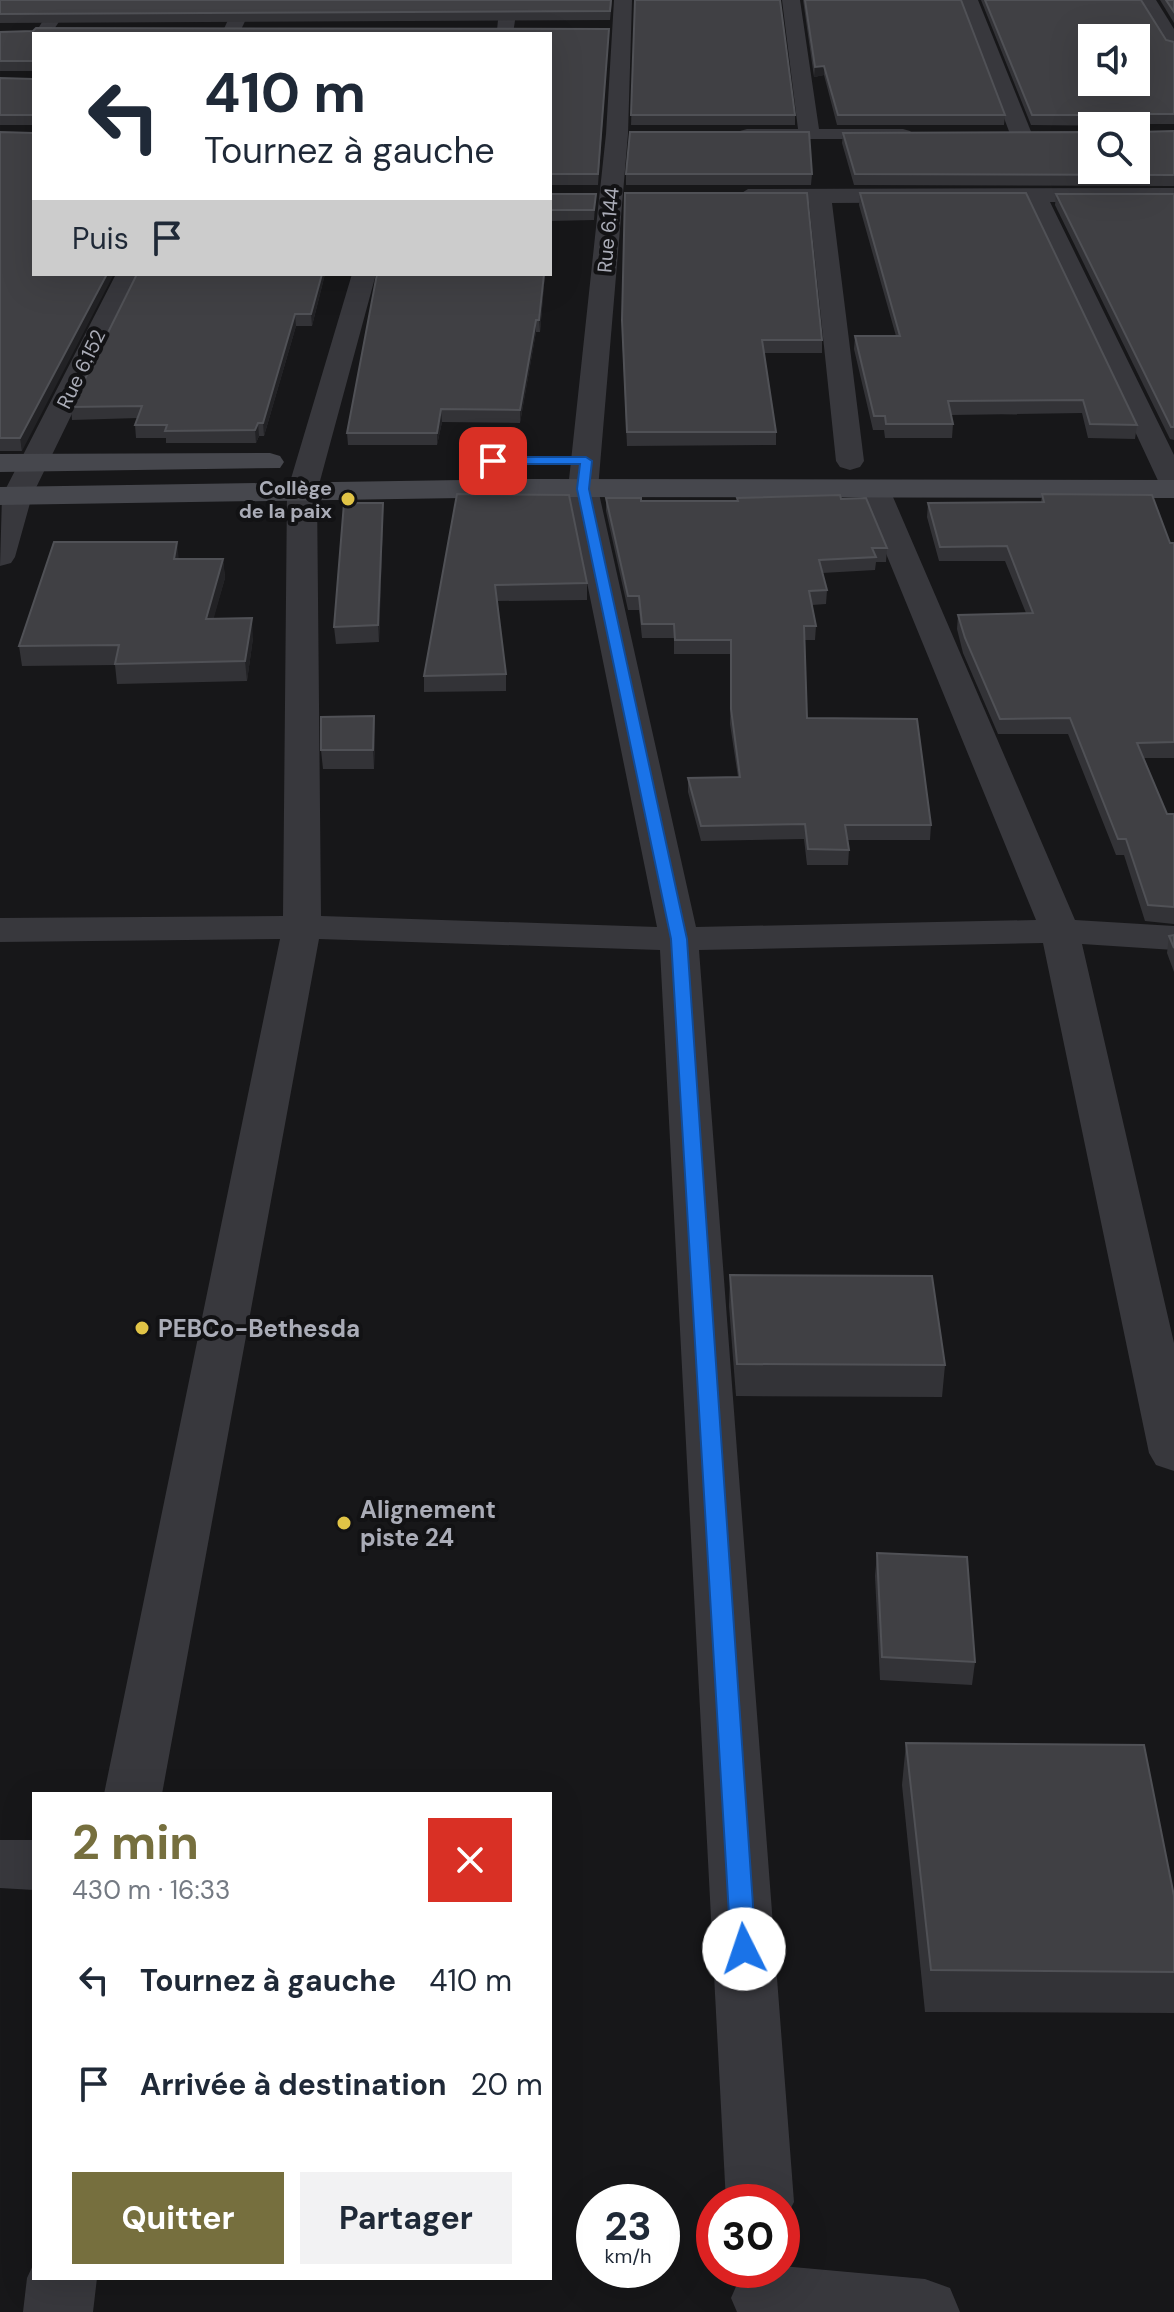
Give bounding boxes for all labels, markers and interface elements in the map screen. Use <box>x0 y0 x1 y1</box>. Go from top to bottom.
map controls <box>1078 24 1150 184</box>
button: sound <box>1078 24 1150 96</box>
text: 410 m <box>204 56 366 129</box>
icon: left <box>72 64 176 168</box>
button: search <box>1078 112 1150 184</box>
text: Tournez à gauche <box>204 127 495 174</box>
street label: Rue 6.144 <box>591 186 625 274</box>
icon: arrive <box>145 216 189 260</box>
text: Puis <box>72 219 129 258</box>
street label: Rue 6.152 <box>51 325 111 413</box>
pin <box>459 427 527 495</box>
icon: arrive <box>471 439 515 483</box>
place label: Collège de la paix <box>239 475 333 524</box>
marker: Collège de la paix <box>339 490 357 508</box>
place label: PEBCo-Bethesda <box>158 1313 360 1344</box>
marker: PEBCo-Bethesda <box>133 1319 151 1337</box>
place label: Alignement piste 24 <box>360 1494 496 1553</box>
marker: Alignement piste 24 <box>335 1514 353 1532</box>
text: 2 min <box>72 1811 199 1874</box>
button: close <box>428 1818 512 1902</box>
text: 430 m · 16:33 <box>72 1873 230 1907</box>
position arrow <box>702 1907 786 1991</box>
icon: left <box>72 1958 116 2002</box>
text: Tournez à gauche <box>140 1961 396 2000</box>
text: 410 m <box>429 1961 512 2000</box>
icon: arrive <box>72 2062 116 2106</box>
text: Arrivée à destination <box>140 2065 446 2104</box>
text: 20 m <box>470 2065 543 2104</box>
button: Quitter <box>72 2172 284 2264</box>
button: Partager <box>300 2172 512 2264</box>
speed limit sign: 30 <box>696 2184 800 2288</box>
text: 23 <box>604 2200 652 2252</box>
text: km/h <box>604 2243 652 2269</box>

